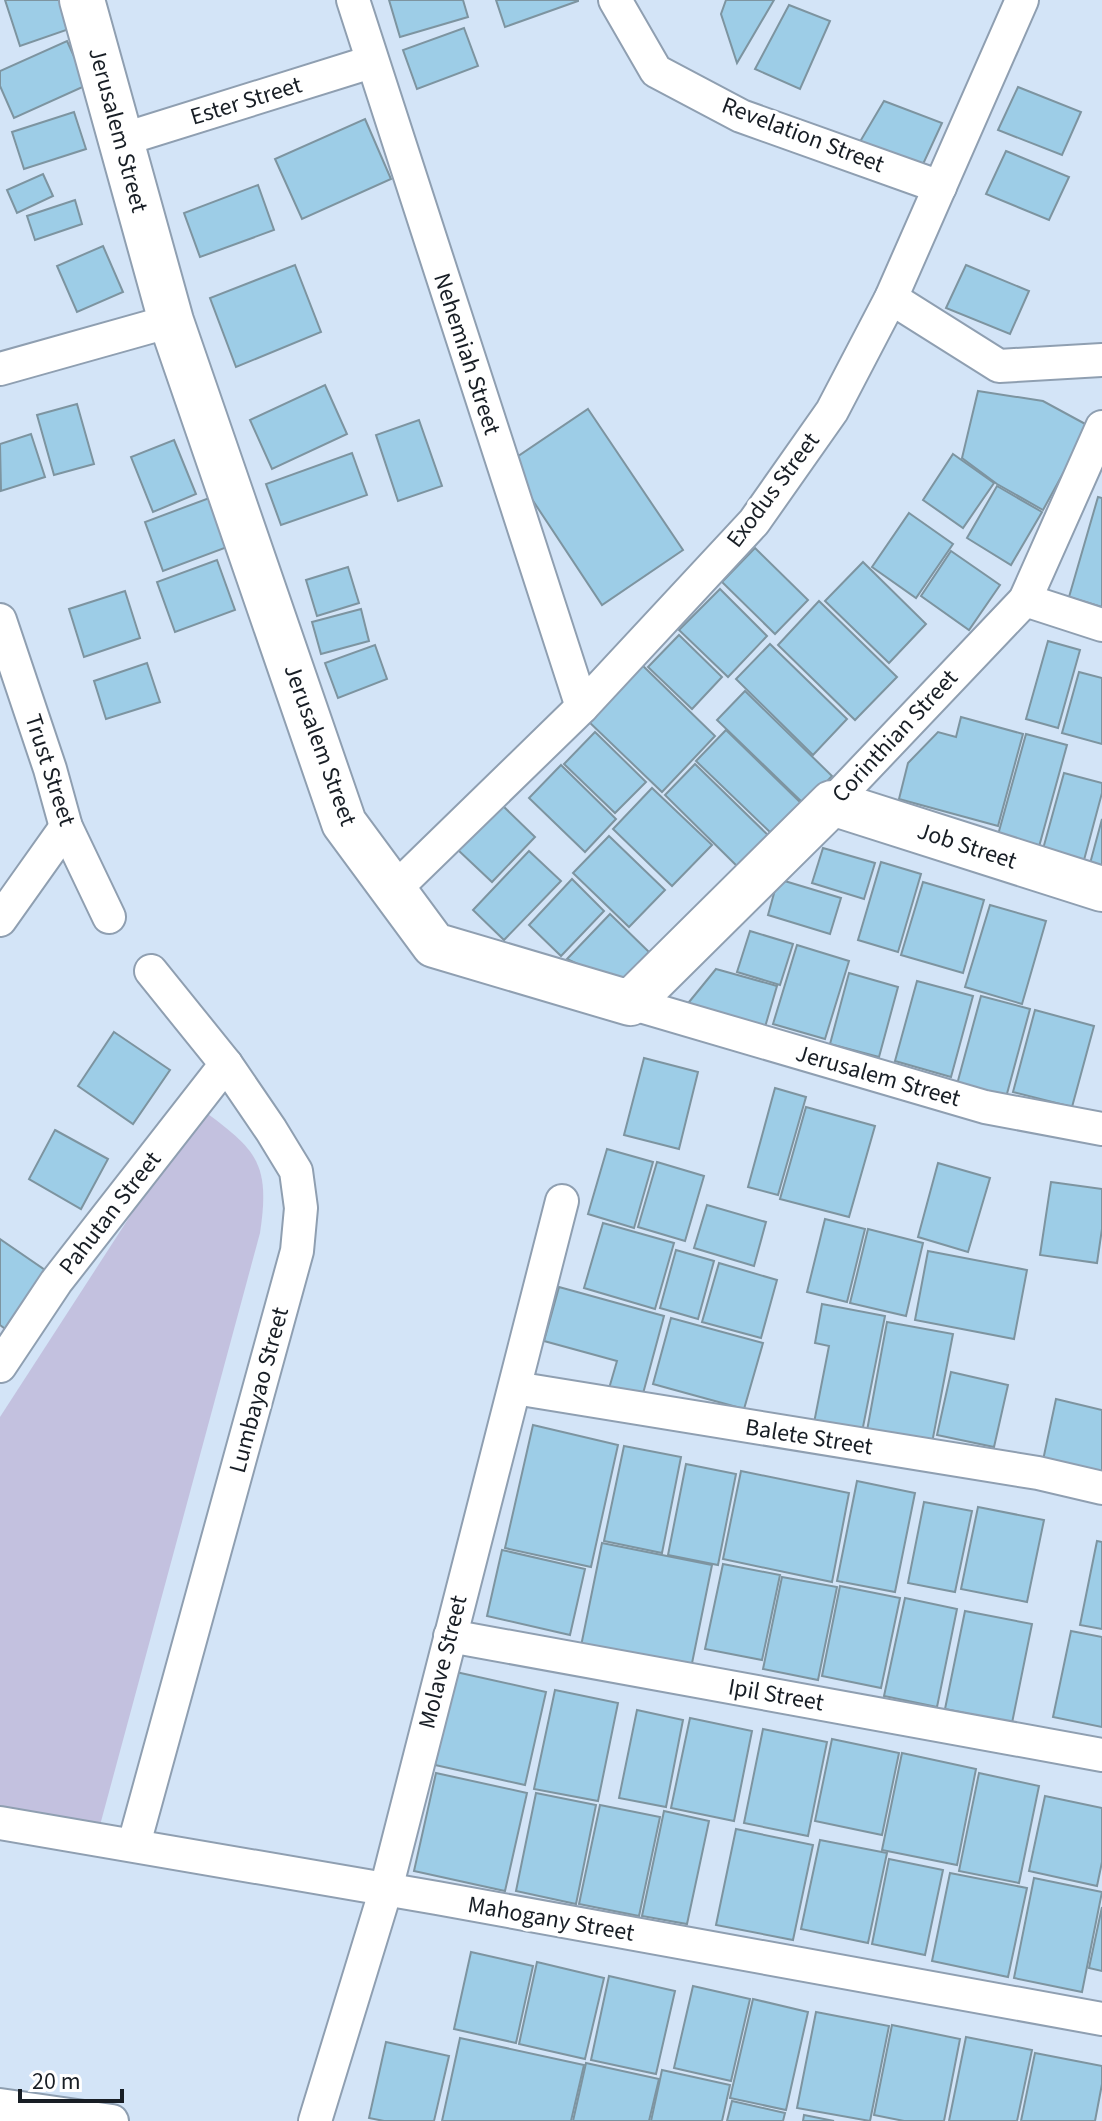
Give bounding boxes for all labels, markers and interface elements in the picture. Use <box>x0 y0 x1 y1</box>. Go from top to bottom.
street label: Jerusalem Street <box>79 43 157 217</box>
street label: Ester Street <box>186 67 306 135</box>
street label: Revelation Street <box>717 88 889 182</box>
street label: Nehemiah Street <box>424 269 510 439</box>
street label: Exodus Street <box>718 425 828 555</box>
street label: Jerusalem Street <box>275 659 365 831</box>
street label: Corinthian Street <box>824 661 966 811</box>
street label: Trust Street <box>15 710 85 830</box>
street label: Job Street <box>913 813 1021 879</box>
street label: Jerusalem Street <box>792 1036 964 1116</box>
street label: Pahutan Street <box>50 1144 170 1282</box>
street label: Lumbayao Street <box>220 1303 298 1477</box>
street label: Balete Street <box>743 1410 875 1464</box>
street label: Molave Street <box>409 1591 477 1733</box>
street label: Ipil Street <box>725 1669 827 1721</box>
street label: Mahogany Street <box>465 1887 637 1951</box>
scale bar <box>20 2053 122 2103</box>
text: 20 m <box>32 2064 81 2099</box>

